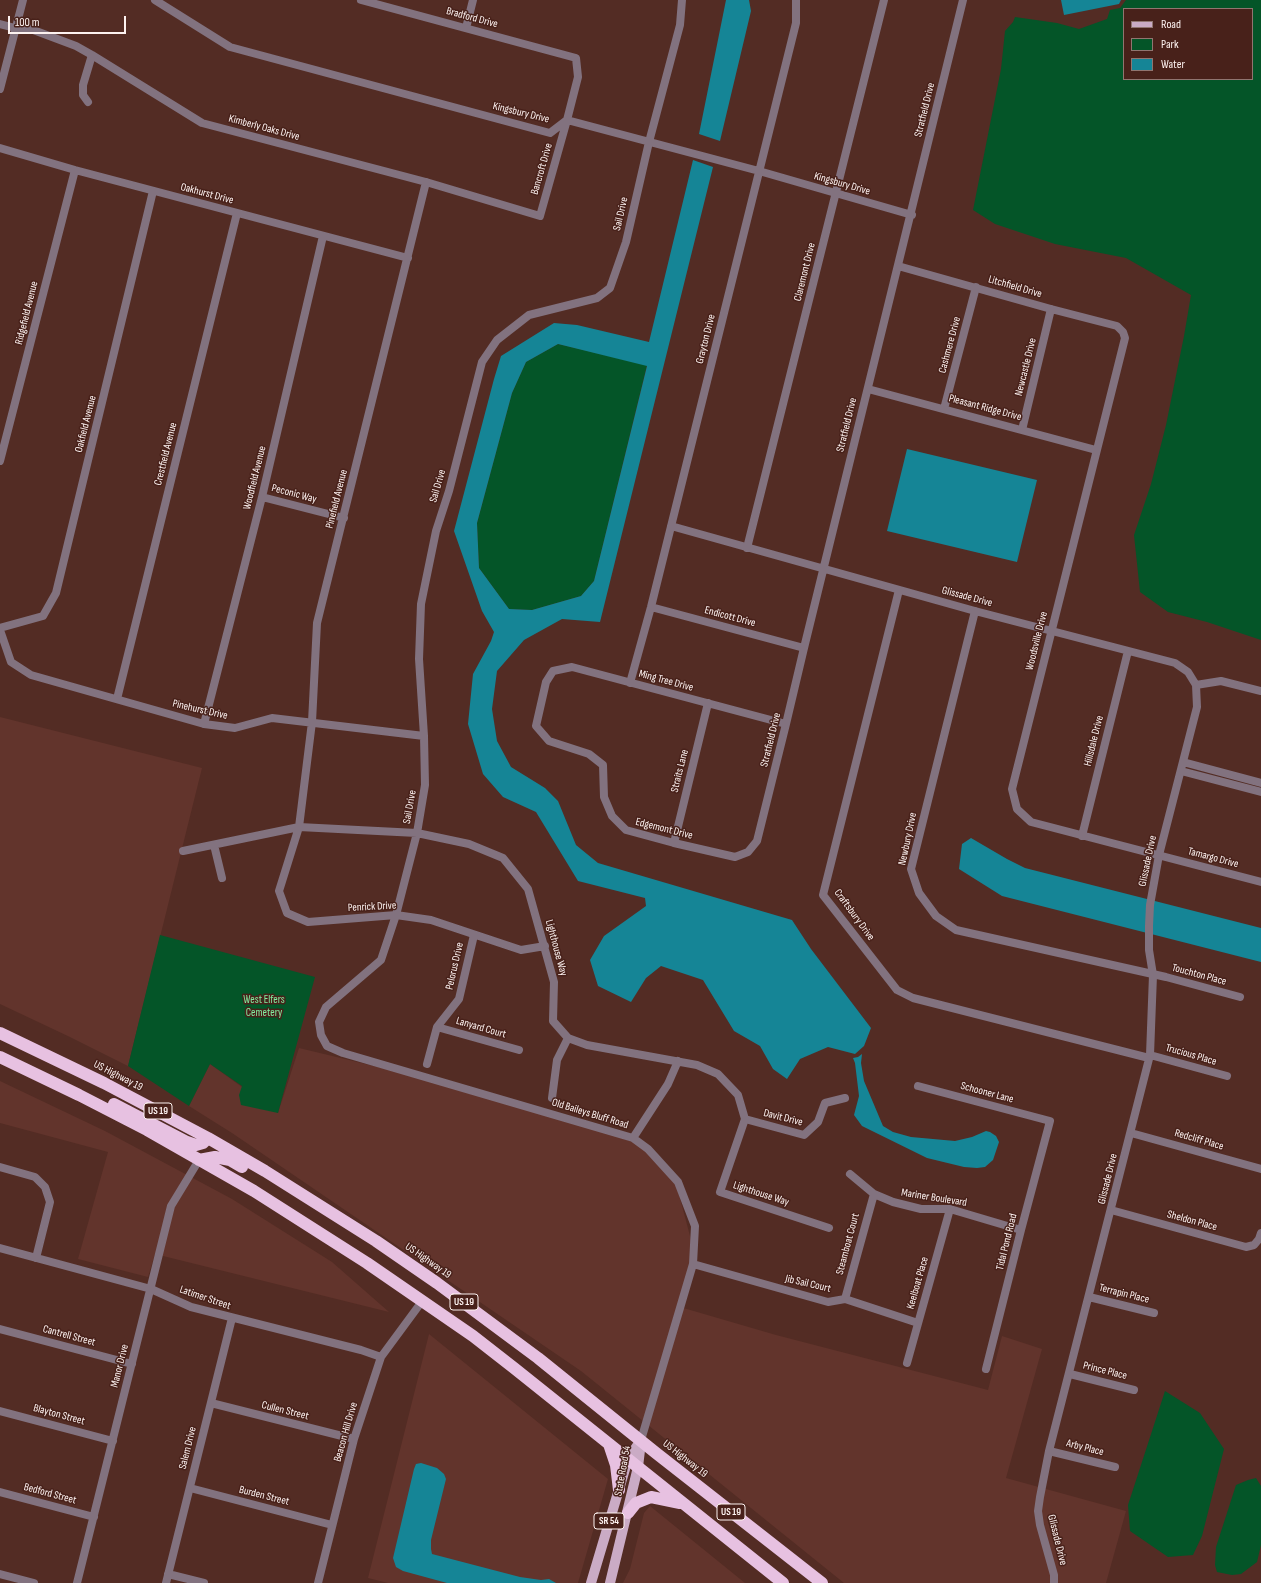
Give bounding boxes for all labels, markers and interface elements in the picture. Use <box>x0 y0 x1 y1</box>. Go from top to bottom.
street label: Bradford Drive <box>445 5 499 31</box>
scale bar <box>10 8 128 34</box>
legend <box>1123 8 1253 80</box>
text: 100 m <box>15 15 40 30</box>
text: Road <box>1161 17 1181 32</box>
text: Park <box>1161 37 1179 52</box>
text: Water <box>1161 57 1185 72</box>
street label: Stratfield Drive <box>912 81 938 139</box>
street label: Kingsbury Drive <box>491 100 551 126</box>
street label: Kimberly Oaks Drive <box>227 112 301 144</box>
street label: Bancroft Drive <box>528 142 556 196</box>
street label: Kingsbury Drive <box>812 170 872 198</box>
street label: Oakhurst Drive <box>179 181 235 207</box>
street label: Sail Drive <box>611 196 631 232</box>
street label: Claremont Drive <box>791 241 819 303</box>
street label: Litchfield Drive <box>987 273 1043 301</box>
street label: Ridgefield Avenue <box>13 280 41 346</box>
street label: Grayton Drive <box>693 313 719 365</box>
street label: Cashmere Drive <box>936 315 964 375</box>
street label: Newcastle Drive <box>1012 337 1040 397</box>
street label: Pleasant Ridge Drive <box>947 392 1023 424</box>
street label: Oakfield Avenue <box>73 394 99 454</box>
street label: Stratfield Drive <box>834 396 860 454</box>
street label: Crestfield Avenue <box>152 421 180 487</box>
street label: Woodfield Avenue <box>241 445 269 511</box>
street label: Pinefield Avenue <box>323 468 351 530</box>
street label: Sail Drive <box>427 468 449 504</box>
street label: Peconic Way <box>270 482 318 506</box>
street label: Glissade Drive <box>940 584 994 610</box>
street label: Endicott Drive <box>703 604 757 630</box>
street label: Woodsville Drive <box>1023 610 1051 672</box>
street label: Ming Tree Drive <box>637 667 695 695</box>
street label: Pinehurst Drive <box>171 697 229 723</box>
street label: Stratfield Drive <box>758 711 784 769</box>
street label: Hillsdale Drive <box>1081 714 1107 768</box>
street label: Straits Lane <box>668 748 692 794</box>
street label: Sail Drive <box>401 789 419 825</box>
street label: Newbury Drive <box>896 811 920 867</box>
street label: Edgemont Drive <box>634 816 694 842</box>
street label: Glissade Drive <box>1136 834 1160 888</box>
street label: Tamargo Drive <box>1186 845 1240 871</box>
street label: Craftsbury Drive <box>831 887 877 943</box>
street label: Penrick Drive <box>347 899 397 915</box>
street label: Lighthouse Way <box>542 918 570 978</box>
street label: Pelorus Drive <box>443 941 467 991</box>
street label: Touchton Place <box>1170 961 1228 989</box>
park label: West Elfers Cemetery <box>243 993 285 1019</box>
street label: Lanyard Court <box>454 1015 508 1041</box>
street label: Trucious Place <box>1164 1041 1218 1069</box>
street label: US Highway 19 <box>91 1058 145 1094</box>
street label: Schooner Lane <box>959 1080 1015 1106</box>
street label: Old Baileys Bluff Road <box>550 1096 630 1132</box>
road number: US 19 <box>144 1103 172 1119</box>
street label: Davit Drive <box>762 1107 804 1129</box>
street label: Redcliff Place <box>1173 1127 1225 1153</box>
street label: Glissade Drive <box>1095 1152 1121 1206</box>
street label: Lighthouse Way <box>731 1179 791 1209</box>
street label: Mariner Boulevard <box>900 1186 968 1210</box>
street label: Sheldon Place <box>1166 1208 1218 1234</box>
street label: Steamboat Court <box>833 1212 863 1276</box>
street label: Tidal Pond Road <box>994 1212 1020 1272</box>
street label: US Highway 19 <box>402 1240 454 1282</box>
street label: Keelboat Place <box>904 1255 932 1311</box>
street label: Jib Sail Court <box>784 1272 832 1296</box>
street label: Terrapin Place <box>1098 1281 1150 1307</box>
street label: Latimer Street <box>178 1283 232 1313</box>
road number: US 19 <box>450 1294 478 1310</box>
street label: Cantrell Street <box>41 1323 97 1349</box>
street label: Manor Drive <box>108 1343 132 1389</box>
street label: Prince Place <box>1082 1359 1128 1383</box>
street label: Cullen Street <box>260 1399 310 1423</box>
street label: Beacon Hill Drive <box>331 1401 361 1463</box>
street label: Blayton Street <box>32 1402 86 1428</box>
street label: Salem Drive <box>176 1425 200 1471</box>
street label: US Highway 19 <box>660 1437 710 1481</box>
street label: Arby Place <box>1065 1437 1105 1459</box>
street label: State Road 54 <box>612 1445 634 1497</box>
street label: Bedford Street <box>22 1481 78 1507</box>
street label: Burden Street <box>238 1483 290 1509</box>
road number: US 19 <box>717 1504 745 1520</box>
road number: SR 54 <box>594 1513 624 1529</box>
street label: Glissade Drive <box>1044 1513 1070 1567</box>

